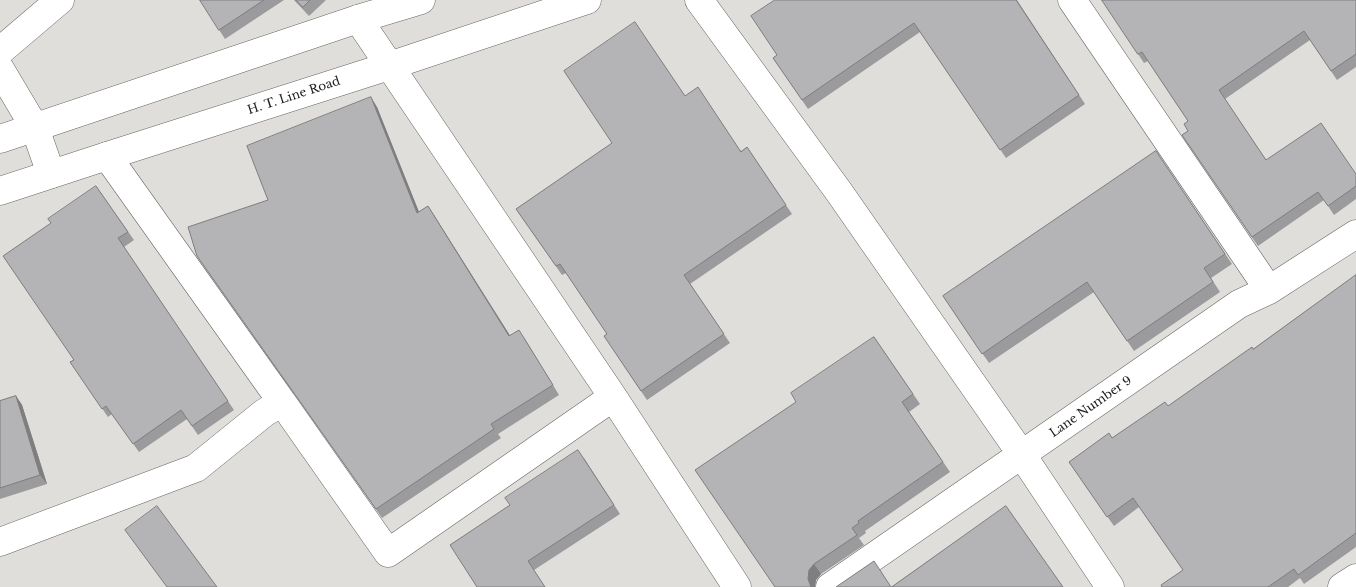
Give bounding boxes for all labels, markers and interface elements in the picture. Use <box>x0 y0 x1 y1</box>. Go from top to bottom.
street label: H. T. Line Road <box>246 74 342 118</box>
street label: Lane Number 9 <box>1047 373 1135 441</box>

